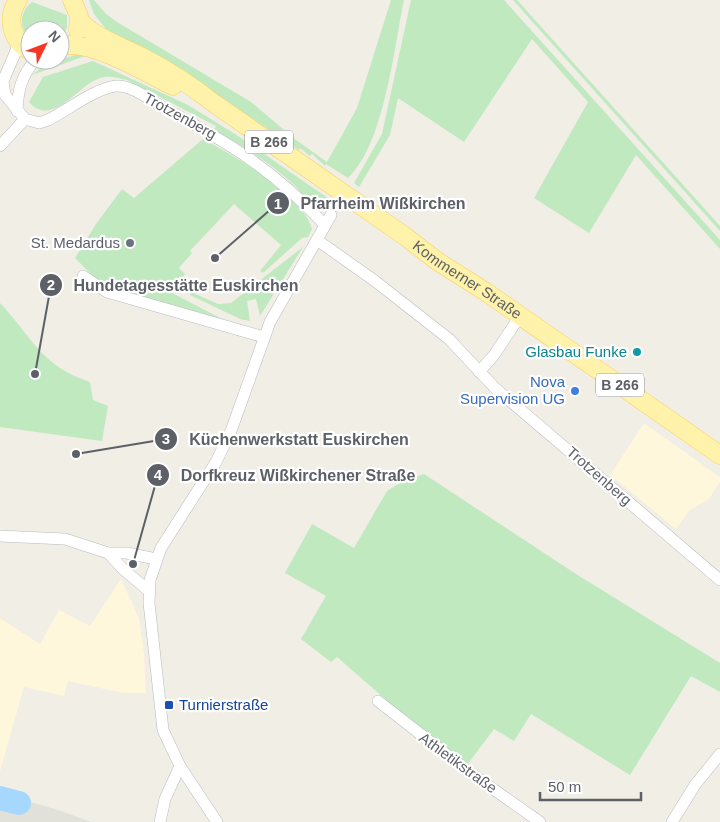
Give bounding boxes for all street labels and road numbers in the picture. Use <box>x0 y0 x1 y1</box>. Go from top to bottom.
street label: Trotzenberg <box>141 89 219 142</box>
road number: B 266 <box>245 130 293 154</box>
street label: Kommerner Straße <box>410 237 525 322</box>
road number: B 266 <box>596 374 644 396</box>
street label: Trotzenberg <box>563 443 635 508</box>
street label: Athletikstraße <box>416 729 500 796</box>

